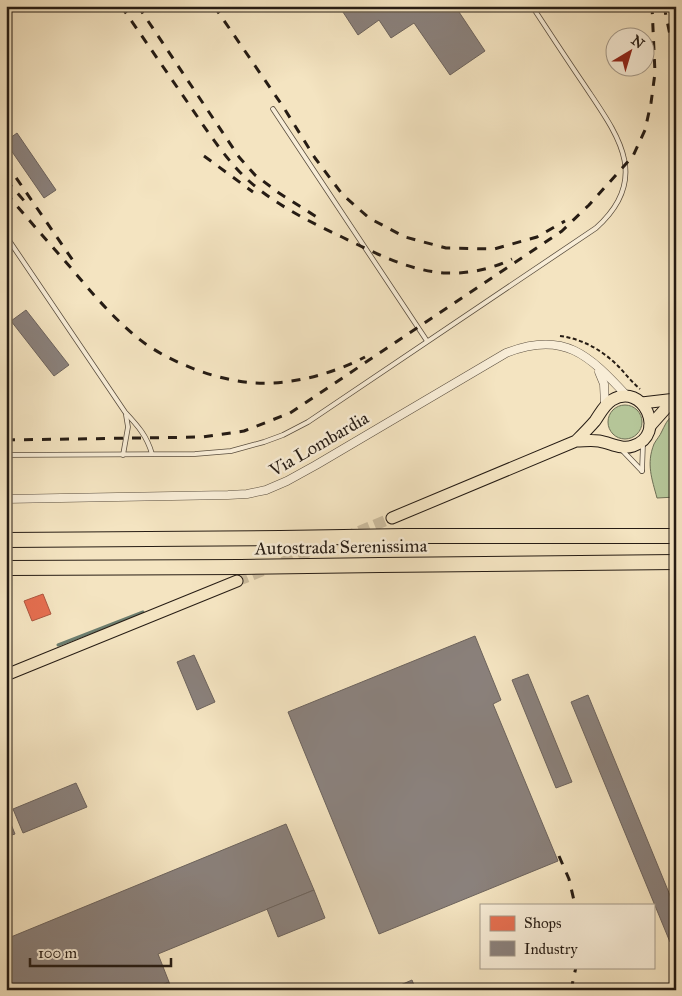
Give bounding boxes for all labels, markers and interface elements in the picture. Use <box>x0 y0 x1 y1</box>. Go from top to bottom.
north arrow <box>604 28 654 78</box>
text: N <box>628 32 648 53</box>
street label: Via Lombardia <box>265 407 373 482</box>
street label: Autostrada Serenissima <box>254 534 428 560</box>
legend <box>480 904 654 968</box>
text: Shops <box>524 914 562 932</box>
scale bar <box>30 936 171 968</box>
text: Industry <box>524 940 578 958</box>
text: 100 m <box>38 944 78 962</box>

